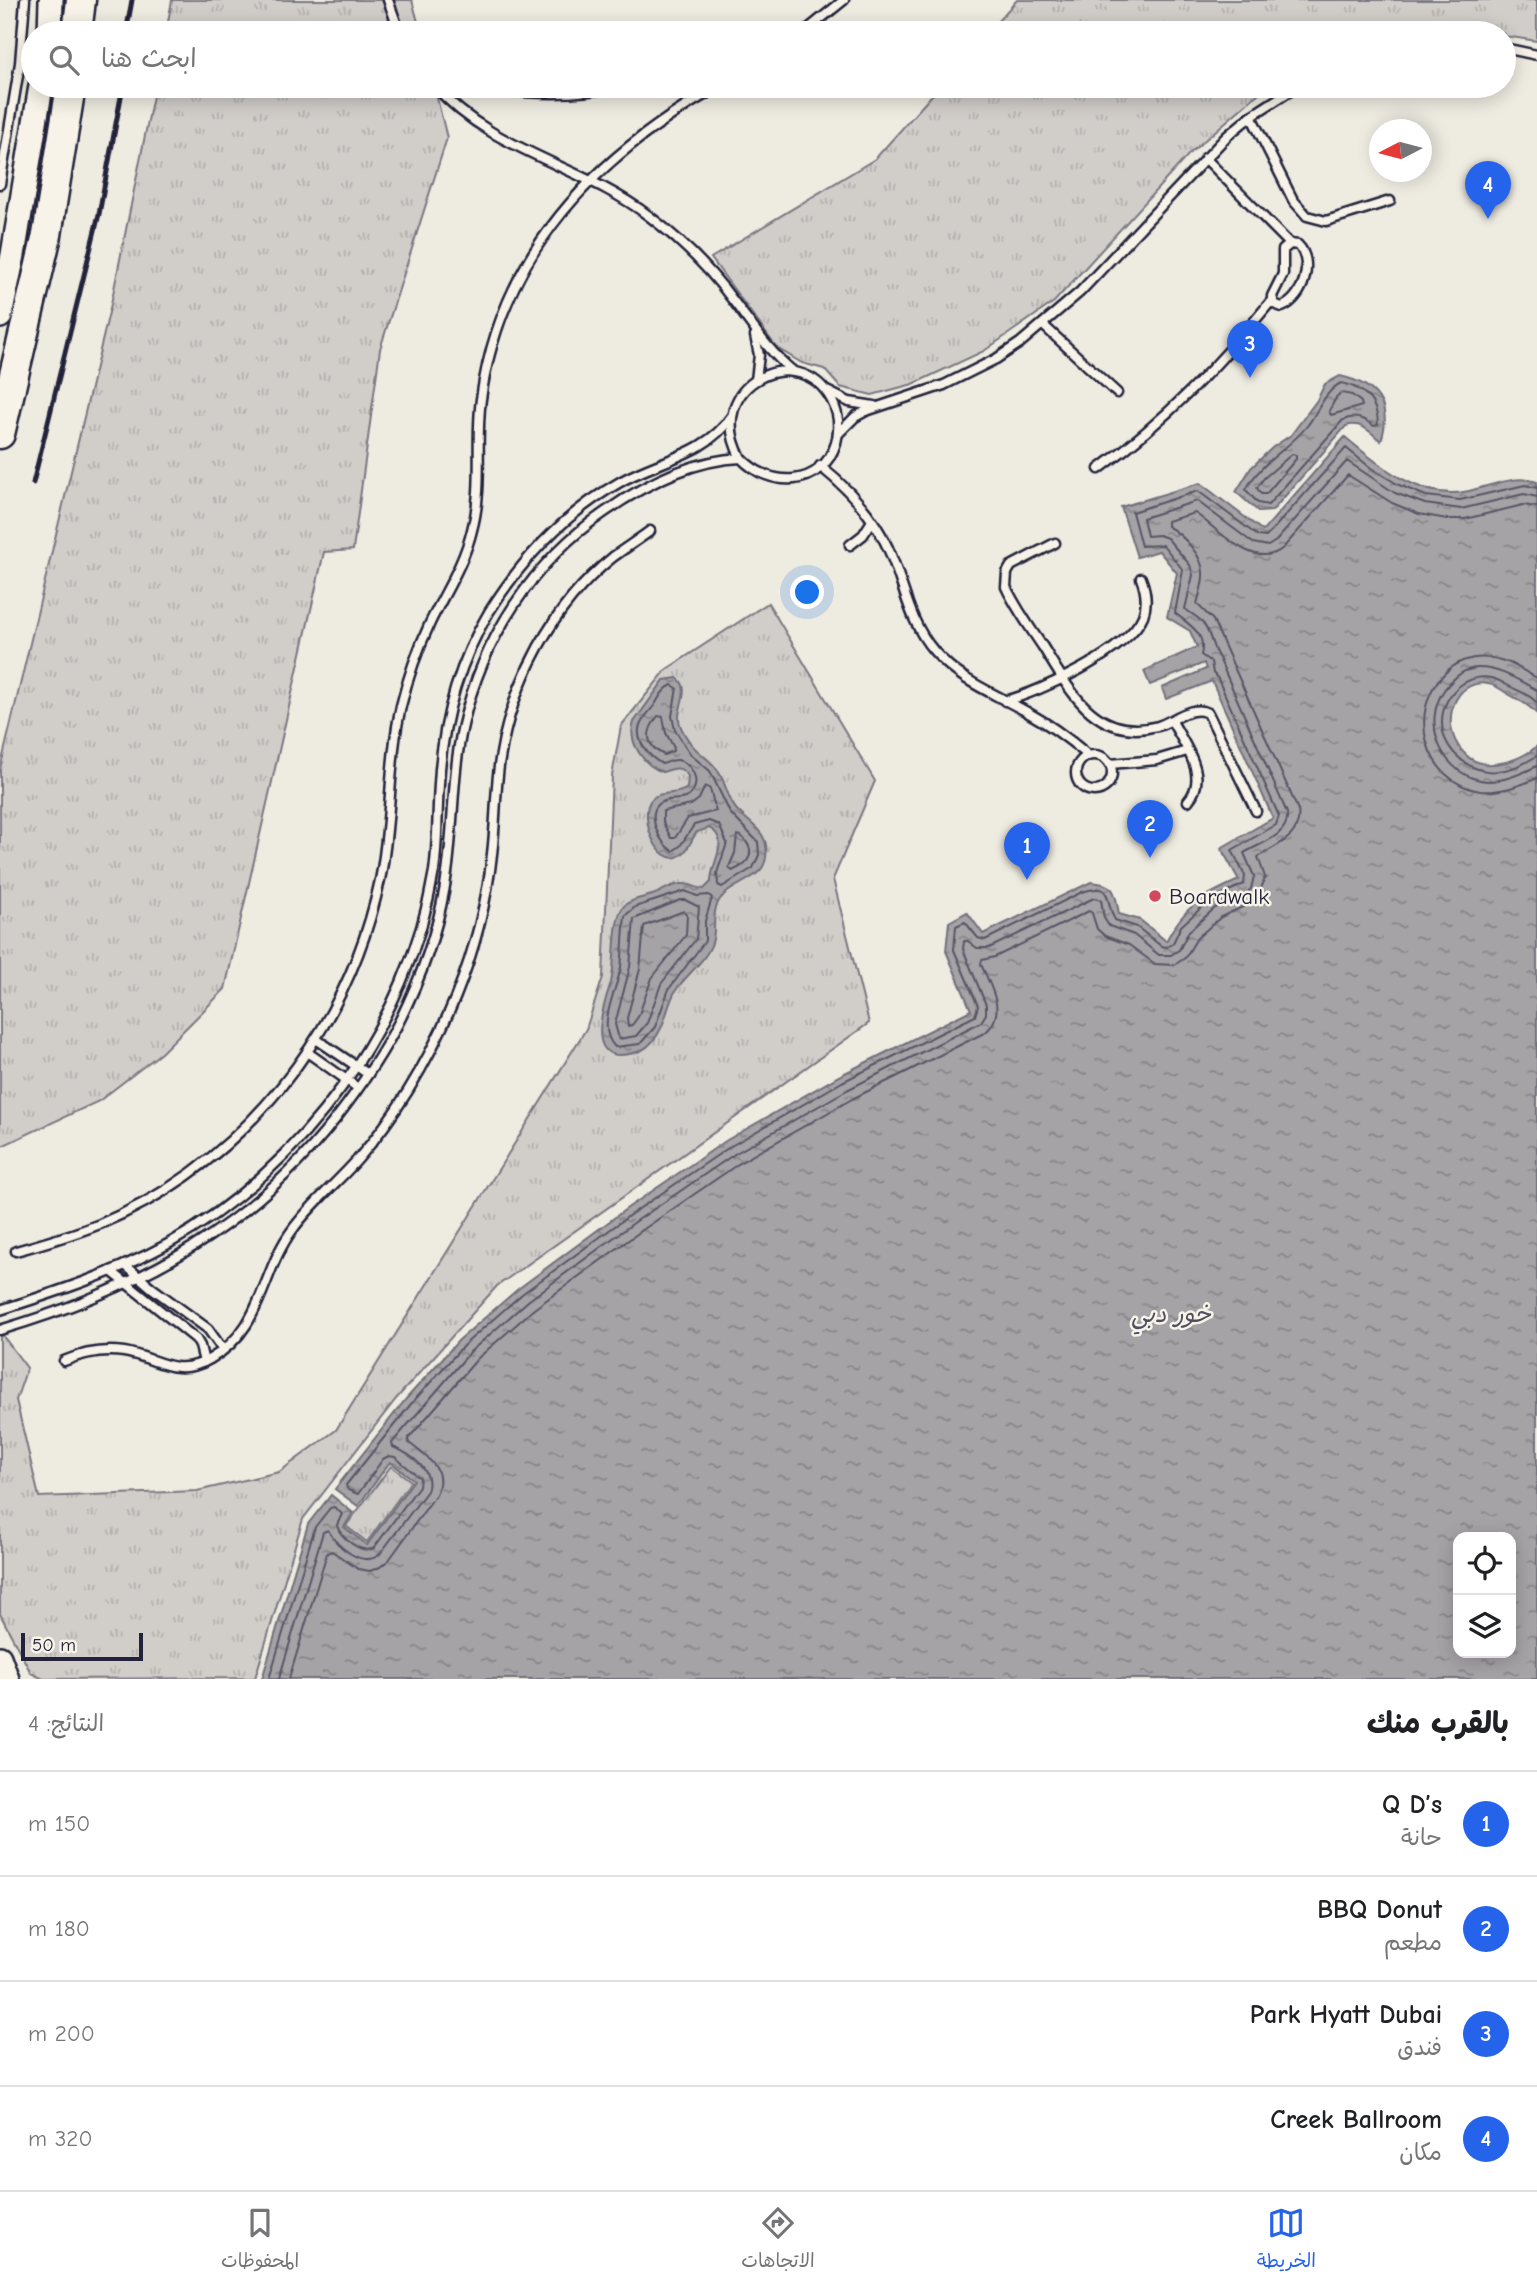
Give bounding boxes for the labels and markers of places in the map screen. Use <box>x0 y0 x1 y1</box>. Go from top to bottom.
pin: 4 <box>1465 161 1511 219</box>
pin: 3 <box>1227 320 1273 378</box>
pin: 2 <box>1127 800 1173 858</box>
pin: 1 <box>1004 822 1050 880</box>
place label: Boardwalk <box>1169 883 1269 910</box>
marker: Boardwalk <box>1147 888 1163 904</box>

